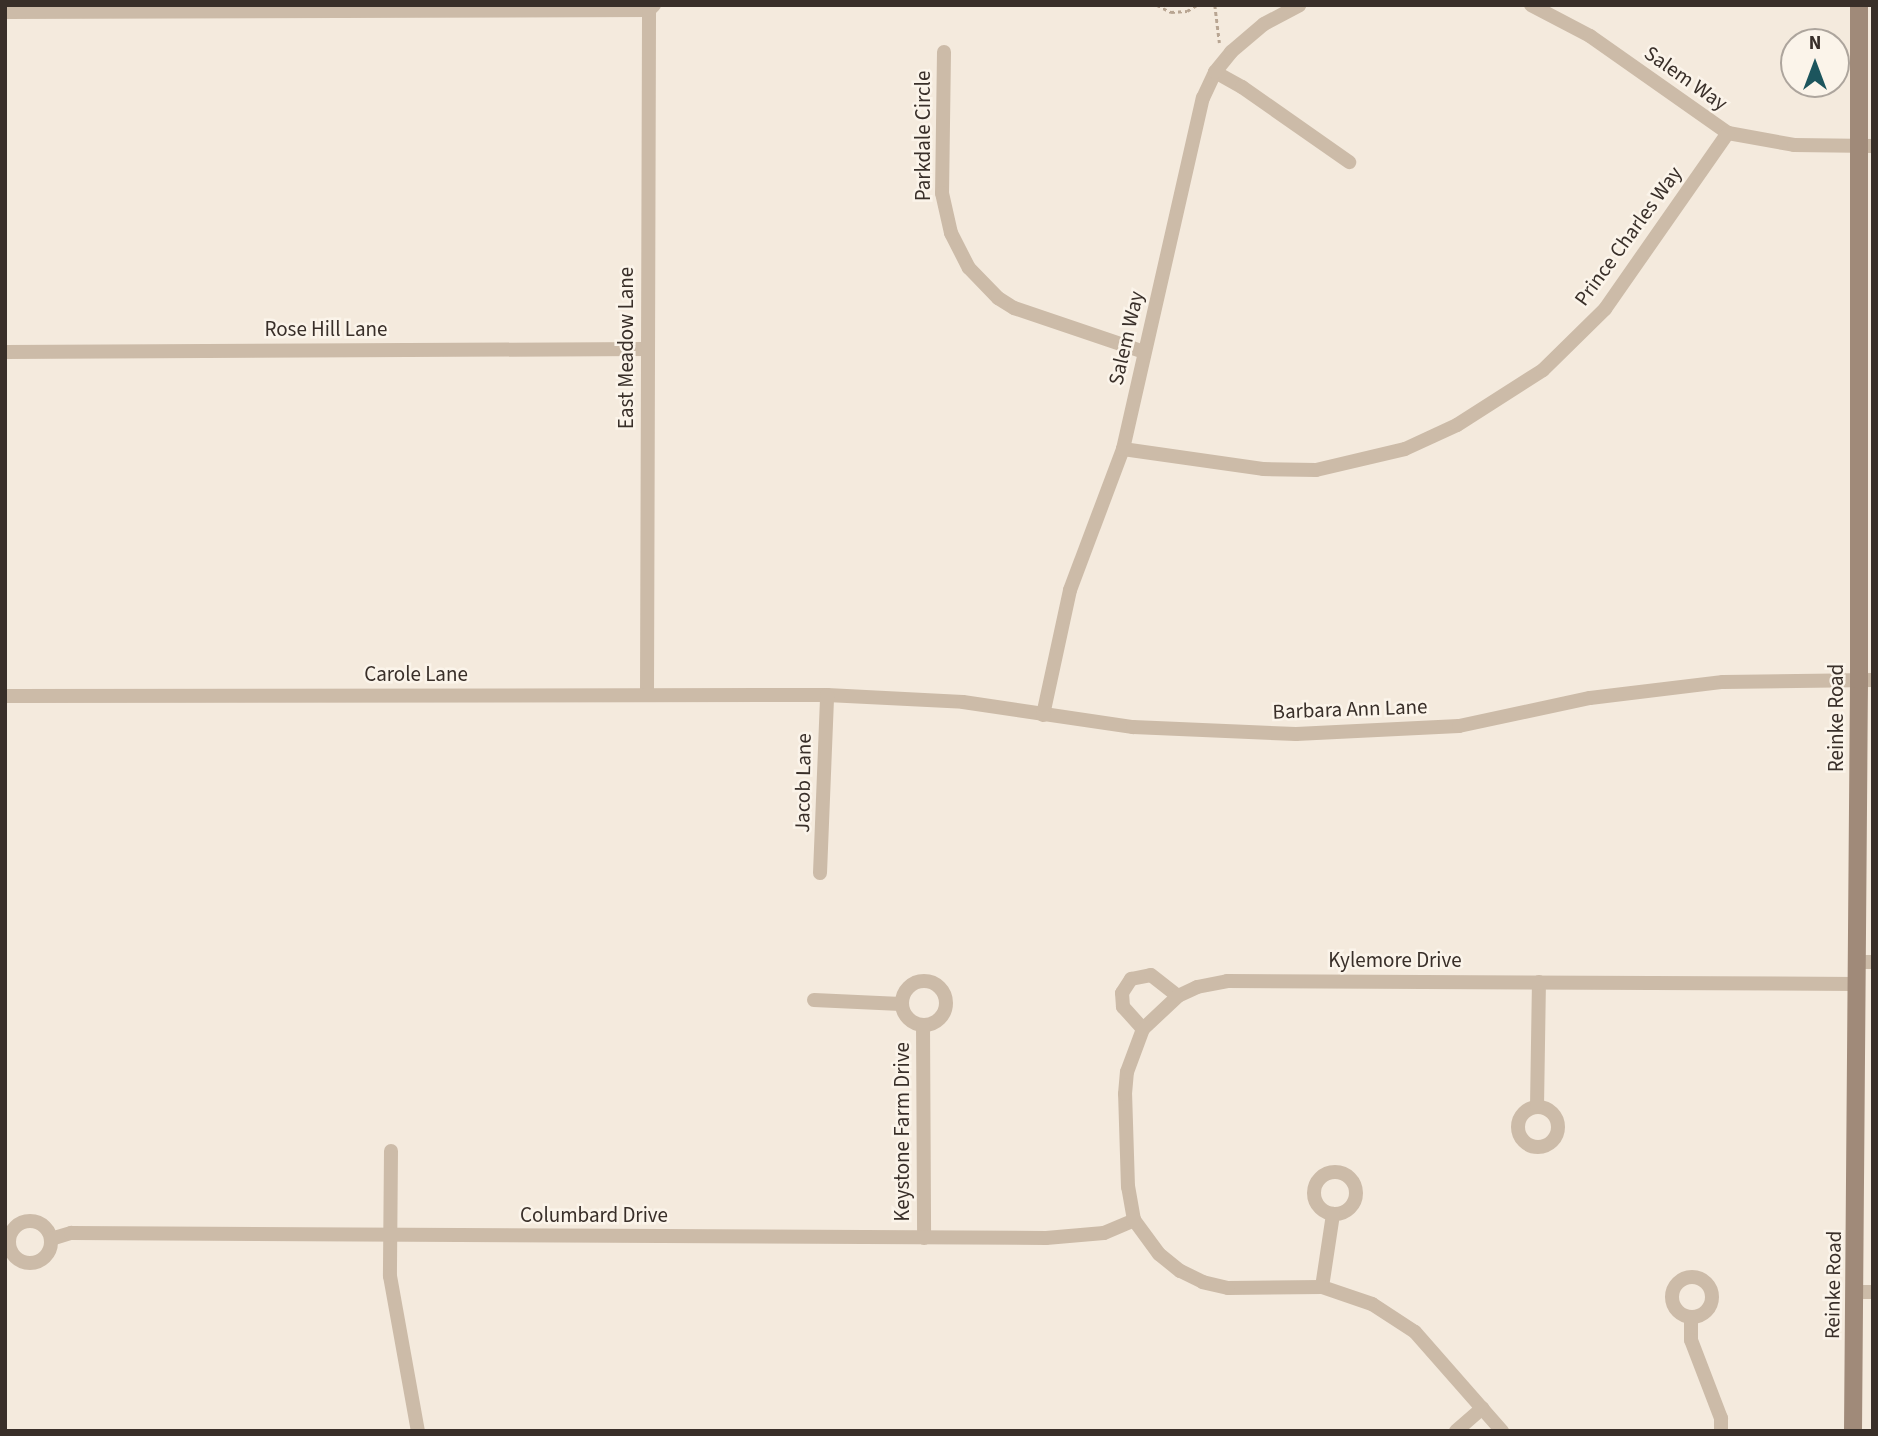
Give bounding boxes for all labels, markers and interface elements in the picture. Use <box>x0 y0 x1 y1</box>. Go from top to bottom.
north arrow <box>1780 28 1850 98</box>
text: N <box>1809 30 1821 57</box>
street label: Salem Way <box>1640 40 1732 116</box>
street label: Parkdale Circle <box>910 71 936 201</box>
street label: Prince Charles Way <box>1569 161 1687 311</box>
street label: East Meadow Lane <box>613 267 639 429</box>
street label: Salem Way <box>1103 289 1149 387</box>
street label: Rose Hill Lane <box>265 316 387 342</box>
street label: Carole Lane <box>364 661 468 687</box>
street label: Reinke Road <box>1823 664 1849 772</box>
street label: Barbara Ann Lane <box>1272 694 1428 724</box>
street label: Jacob Lane <box>790 733 816 833</box>
street label: Kylemore Drive <box>1328 947 1462 973</box>
street label: Keystone Farm Drive <box>889 1042 915 1222</box>
street label: Columbard Drive <box>520 1202 668 1228</box>
street label: Reinke Road <box>1819 1231 1847 1339</box>

